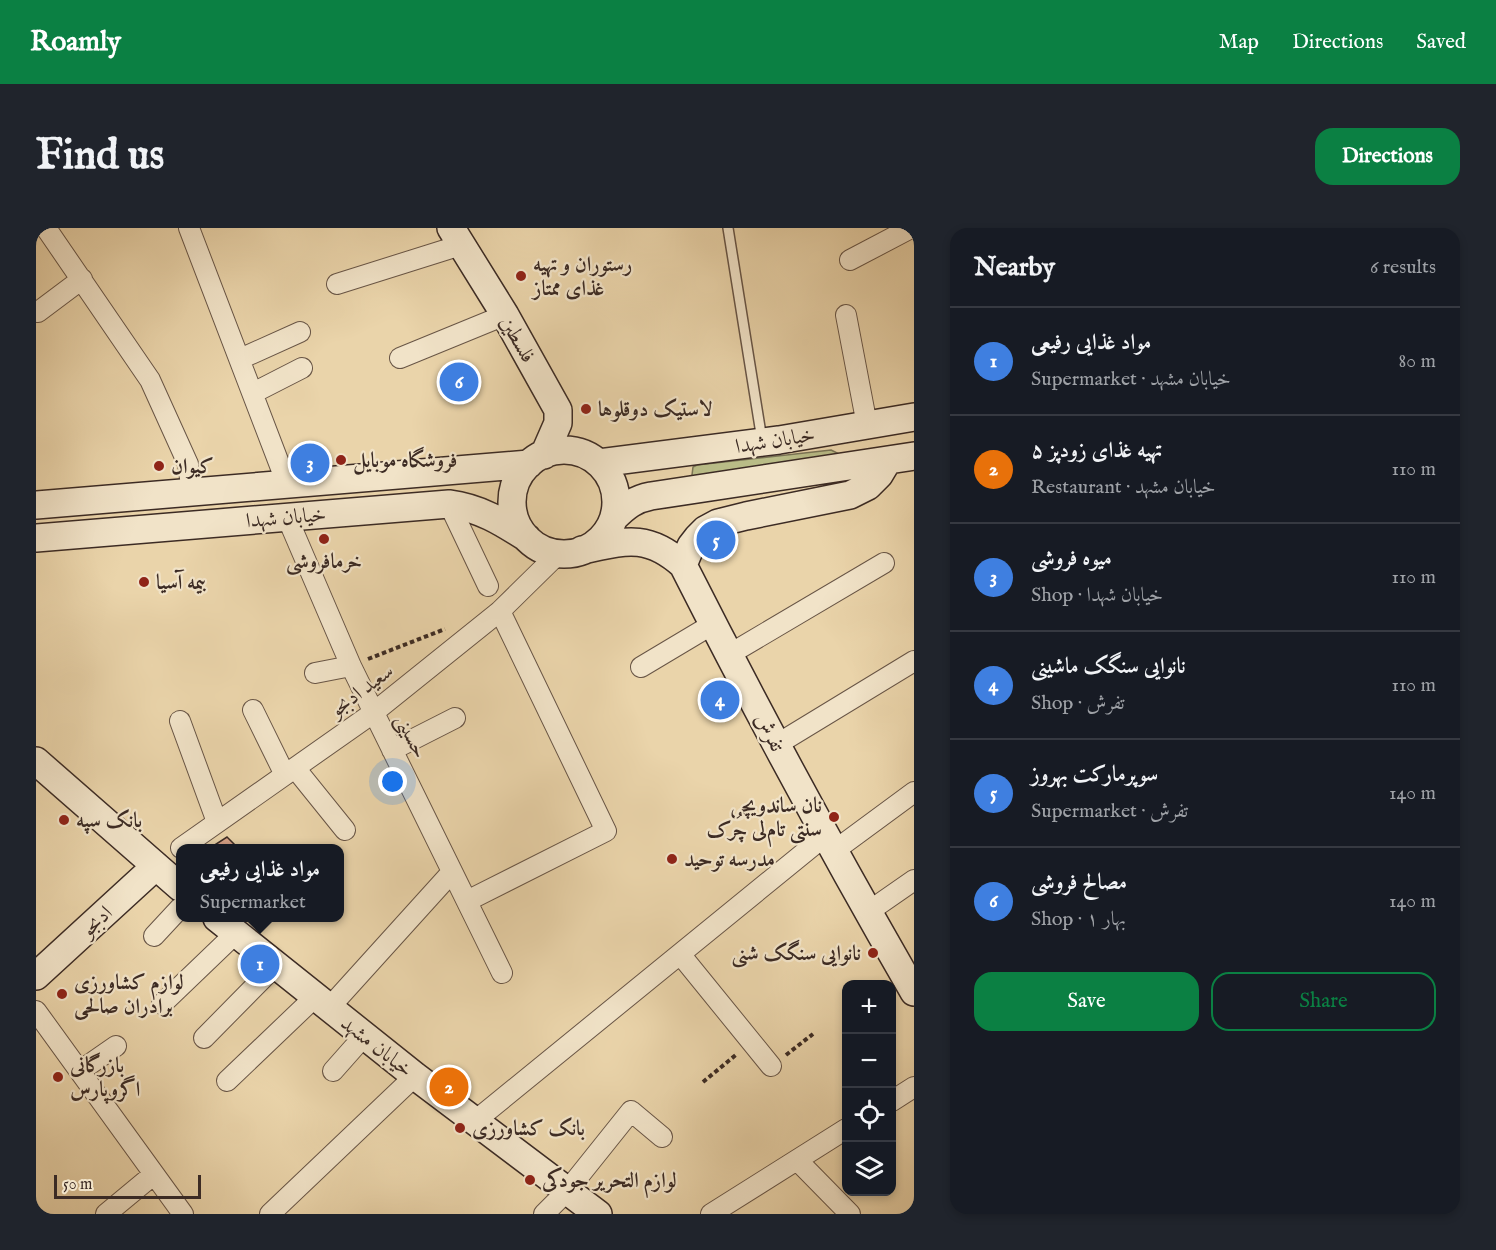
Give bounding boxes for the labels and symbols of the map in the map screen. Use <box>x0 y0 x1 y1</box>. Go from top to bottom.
place label: رستوران و تهیه غذای ممتاز <box>531 252 632 303</box>
marker: رستوران و تهیه غذای ممتاز <box>514 269 528 283</box>
street label: فلسطین <box>493 311 541 368</box>
pin: 6 <box>440 360 478 404</box>
place label: لاستیک دوقلوها <box>598 397 712 424</box>
marker: لاستیک دوقلوها <box>579 402 593 416</box>
street label: خیابان شهدا <box>733 422 817 461</box>
pin: 3 <box>290 440 330 486</box>
place label: فروشگاه موبایل <box>353 446 458 475</box>
marker: فروشگاه موبایل <box>334 453 348 467</box>
place label: کیوان <box>171 454 214 481</box>
marker: کیوان <box>152 459 166 473</box>
street label: خیابان شهدا <box>245 502 327 535</box>
pin: 5 <box>696 518 736 562</box>
marker: خرمافروشی <box>317 532 331 546</box>
place label: خرمافروشی <box>286 549 362 576</box>
place label: بیمه آسیا <box>156 569 206 597</box>
marker: بیمه آسیا <box>137 575 151 589</box>
street label: سعید ادبجو <box>323 658 400 725</box>
pin: 4 <box>700 678 740 722</box>
street label: تفرش <box>747 709 790 758</box>
street label: حسینی <box>388 710 433 763</box>
your location <box>378 767 407 796</box>
place label: نان ساندویچی سنتی تام‌لی چُرک <box>707 793 822 848</box>
place label: بانک سپه <box>76 808 142 835</box>
marker: نان ساندویچی سنتی تام‌لی چُرک <box>827 810 841 824</box>
marker: بانک سپه <box>57 813 71 827</box>
place label: مدرسه توحید <box>684 847 775 874</box>
marker: مدرسه توحید <box>665 852 679 866</box>
street label: ادبجو <box>74 900 119 945</box>
place label: نانوایی سنگک شنی <box>731 939 861 968</box>
pin: 1 <box>240 942 280 986</box>
marker: نانوایی سنگک شنی <box>866 946 880 960</box>
place label: لوازم کشاورزی برادران صالحی <box>74 970 184 1021</box>
marker: لوازم کشاورزی برادران صالحی <box>55 987 69 1001</box>
street label: خیابان مشهد <box>334 1010 418 1084</box>
place label: بازرگانی اگروپارس <box>69 1052 140 1104</box>
pin: 2 <box>430 1064 468 1110</box>
marker: بازرگانی اگروپارس <box>51 1070 65 1084</box>
place label: بانک کشاورزی <box>472 1116 585 1143</box>
marker: بانک کشاورزی <box>453 1121 467 1135</box>
place label: لوازم التحریر جودکی <box>541 1167 677 1199</box>
scale bar <box>54 1172 201 1200</box>
marker: لوازم التحریر جودکی <box>523 1173 537 1187</box>

